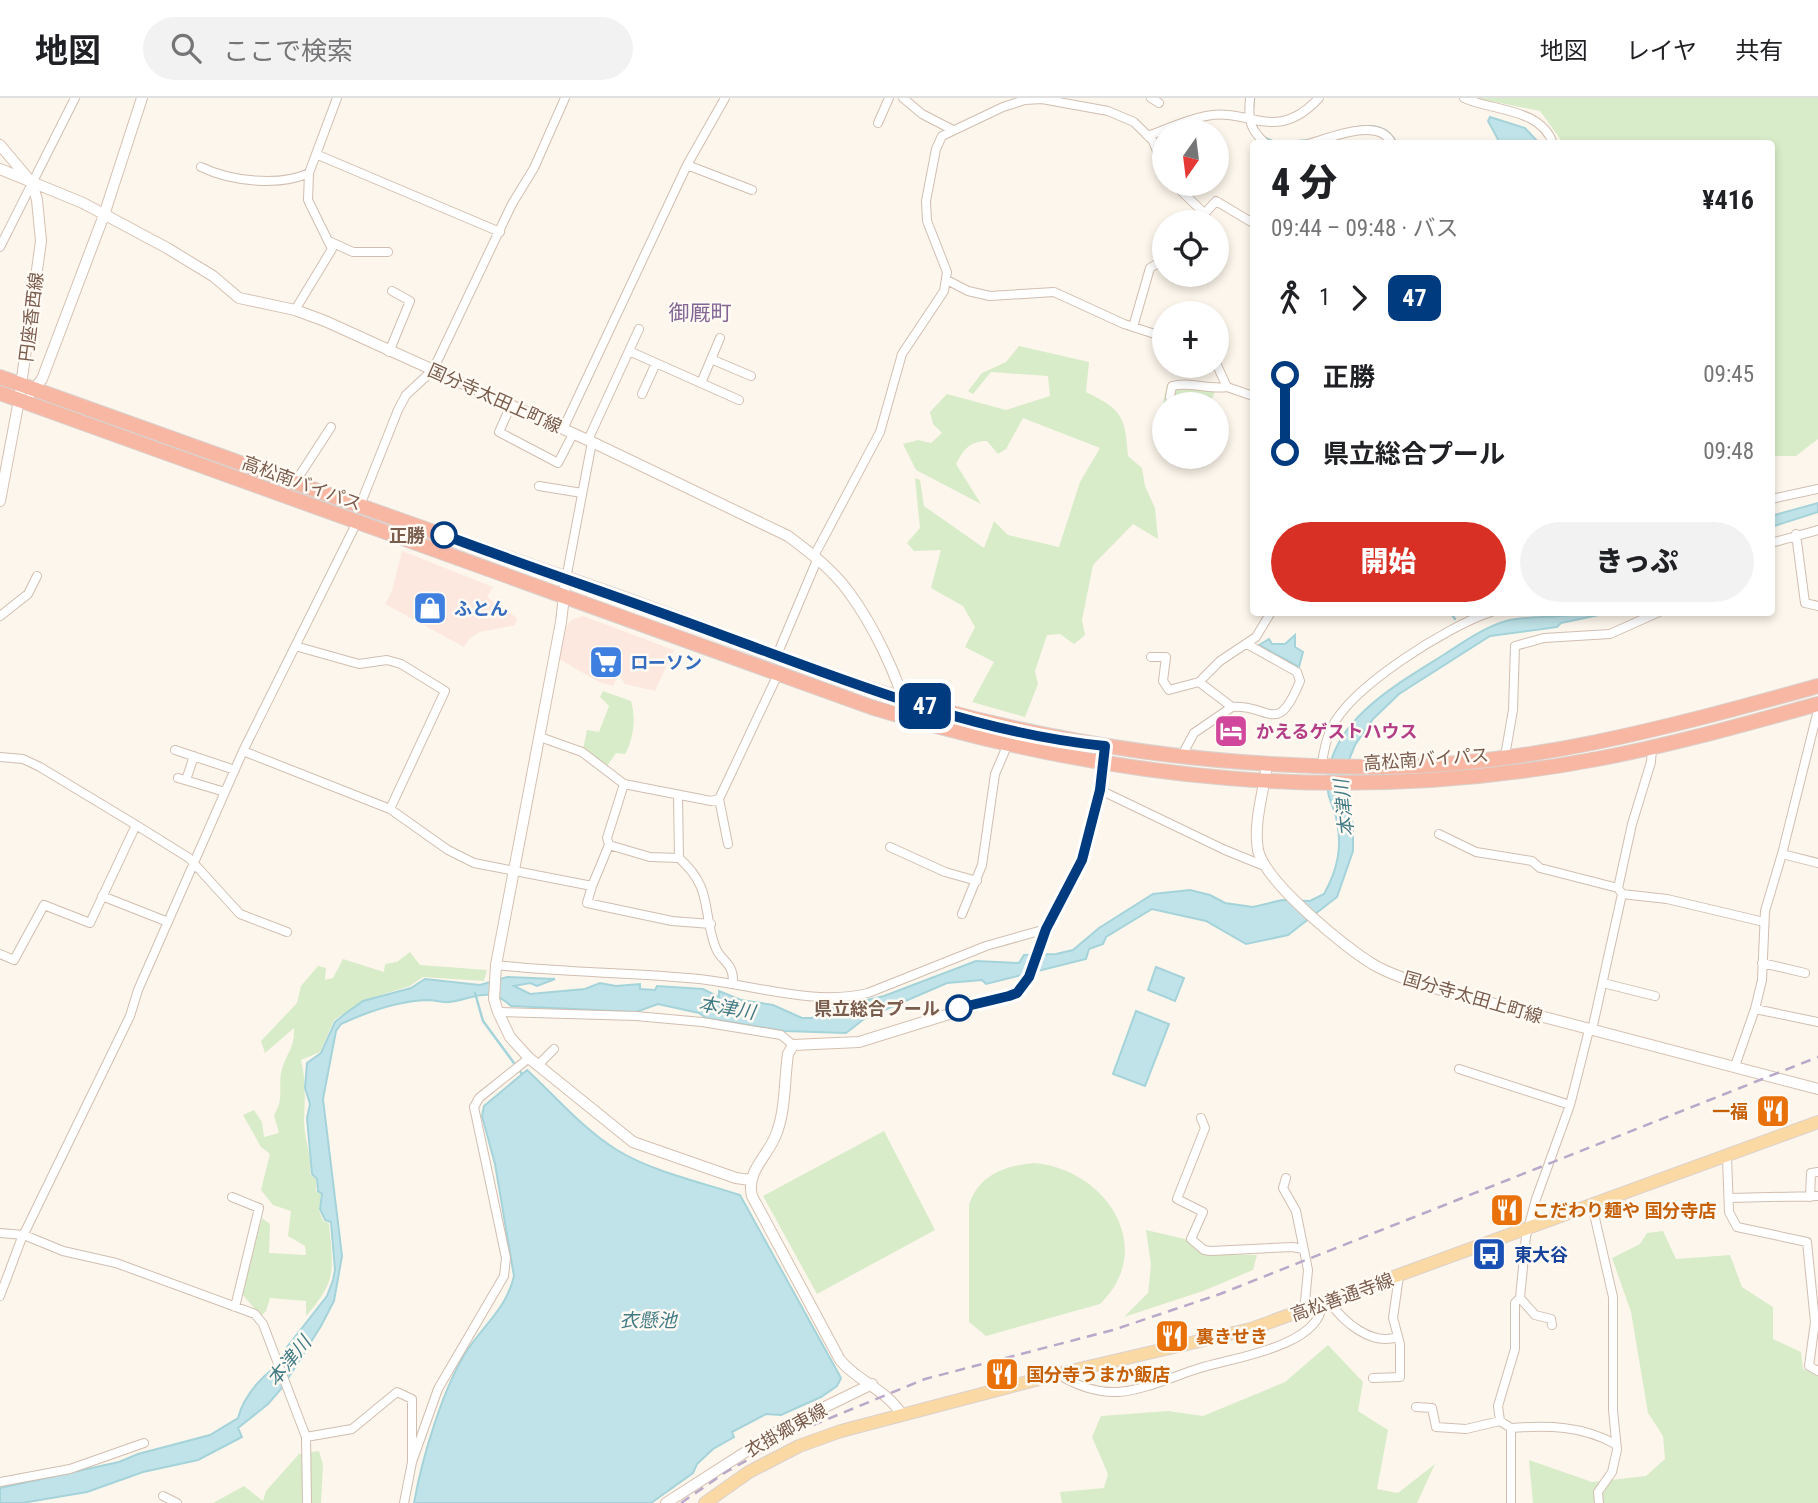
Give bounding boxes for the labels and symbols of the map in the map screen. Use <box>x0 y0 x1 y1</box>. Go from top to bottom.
north arrow <box>1152 119 1228 196</box>
street label: 円座香西線 <box>15 271 47 363</box>
district label: 御厩町 <box>669 301 732 325</box>
street label: 国分寺太田上町線 <box>425 359 565 437</box>
street label: 高松南バイパス <box>239 452 365 514</box>
marker: 正勝 <box>431 522 457 548</box>
place label: 正勝 <box>389 525 425 546</box>
shop icon: ふとん <box>411 589 449 627</box>
place label: ふとん <box>454 598 508 619</box>
supermarket icon: ローソン <box>587 643 625 681</box>
place label: ローソン <box>630 652 702 673</box>
line badge: 47 <box>894 683 956 729</box>
hotel icon: かえるゲストハウス <box>1212 712 1250 750</box>
place label: かえるゲストハウス <box>1256 721 1417 742</box>
street label: 高松南バイパス <box>1363 744 1489 774</box>
water label: 本津川 <box>1329 776 1358 838</box>
street label: 国分寺太田上町線 <box>1401 967 1545 1027</box>
water label: 本津川 <box>697 992 759 1024</box>
marker: 県立総合プール <box>946 995 972 1021</box>
place label: 県立総合プール <box>814 998 940 1019</box>
restaurant icon: 一福 <box>1754 1092 1792 1130</box>
place label: 一福 <box>1712 1101 1748 1122</box>
restaurant icon: こだわり麺や 国分寺店 <box>1488 1191 1526 1229</box>
place label: こだわり麺や 国分寺店 <box>1532 1200 1716 1221</box>
bus stop icon: 東大谷 <box>1470 1235 1508 1273</box>
place label: 東大谷 <box>1514 1244 1568 1265</box>
street label: 高松善通寺線 <box>1288 1269 1396 1325</box>
water label: 衣懸池 <box>619 1309 678 1332</box>
restaurant icon: 裏きせき <box>1153 1317 1191 1355</box>
place label: 裏きせき <box>1196 1326 1268 1347</box>
water label: 本津川 <box>262 1330 317 1390</box>
restaurant icon: 国分寺うまか飯店 <box>983 1355 1021 1393</box>
place label: 国分寺うまか飯店 <box>1026 1364 1170 1385</box>
street label: 衣掛郷東線 <box>742 1399 830 1461</box>

